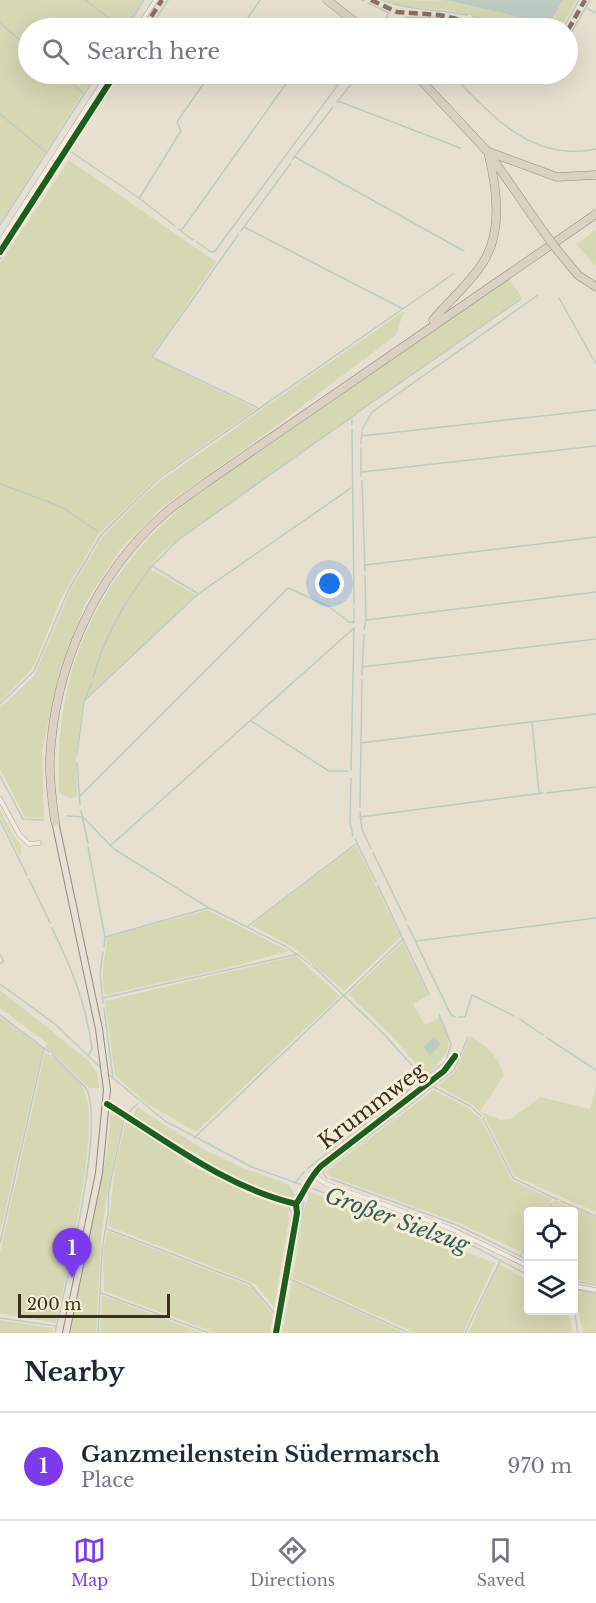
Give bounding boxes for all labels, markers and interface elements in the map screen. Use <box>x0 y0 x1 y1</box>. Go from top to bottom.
search box <box>18 18 578 84</box>
icon: search <box>39 35 72 68</box>
text: Search here <box>87 38 220 65</box>
your location <box>315 569 344 598</box>
street label: Krummweg <box>313 1057 431 1155</box>
water label: Großer Sielzug <box>321 1181 475 1259</box>
map controls <box>524 1207 578 1315</box>
button: locate <box>524 1207 578 1261</box>
pin: 1 <box>52 1228 92 1278</box>
button: layers <box>524 1261 578 1315</box>
scale bar <box>18 1291 170 1318</box>
text: 200 m <box>27 1294 81 1314</box>
text: Nearby <box>24 1356 125 1388</box>
text: Ganzmeilenstein Südermarsch <box>81 1441 440 1468</box>
text: 1 <box>39 1454 48 1478</box>
text: 970 m <box>508 1454 572 1478</box>
text: Place <box>81 1468 135 1492</box>
tab: Map <box>71 1534 108 1590</box>
tab: Directions <box>250 1534 335 1590</box>
tab: Saved <box>477 1534 525 1590</box>

